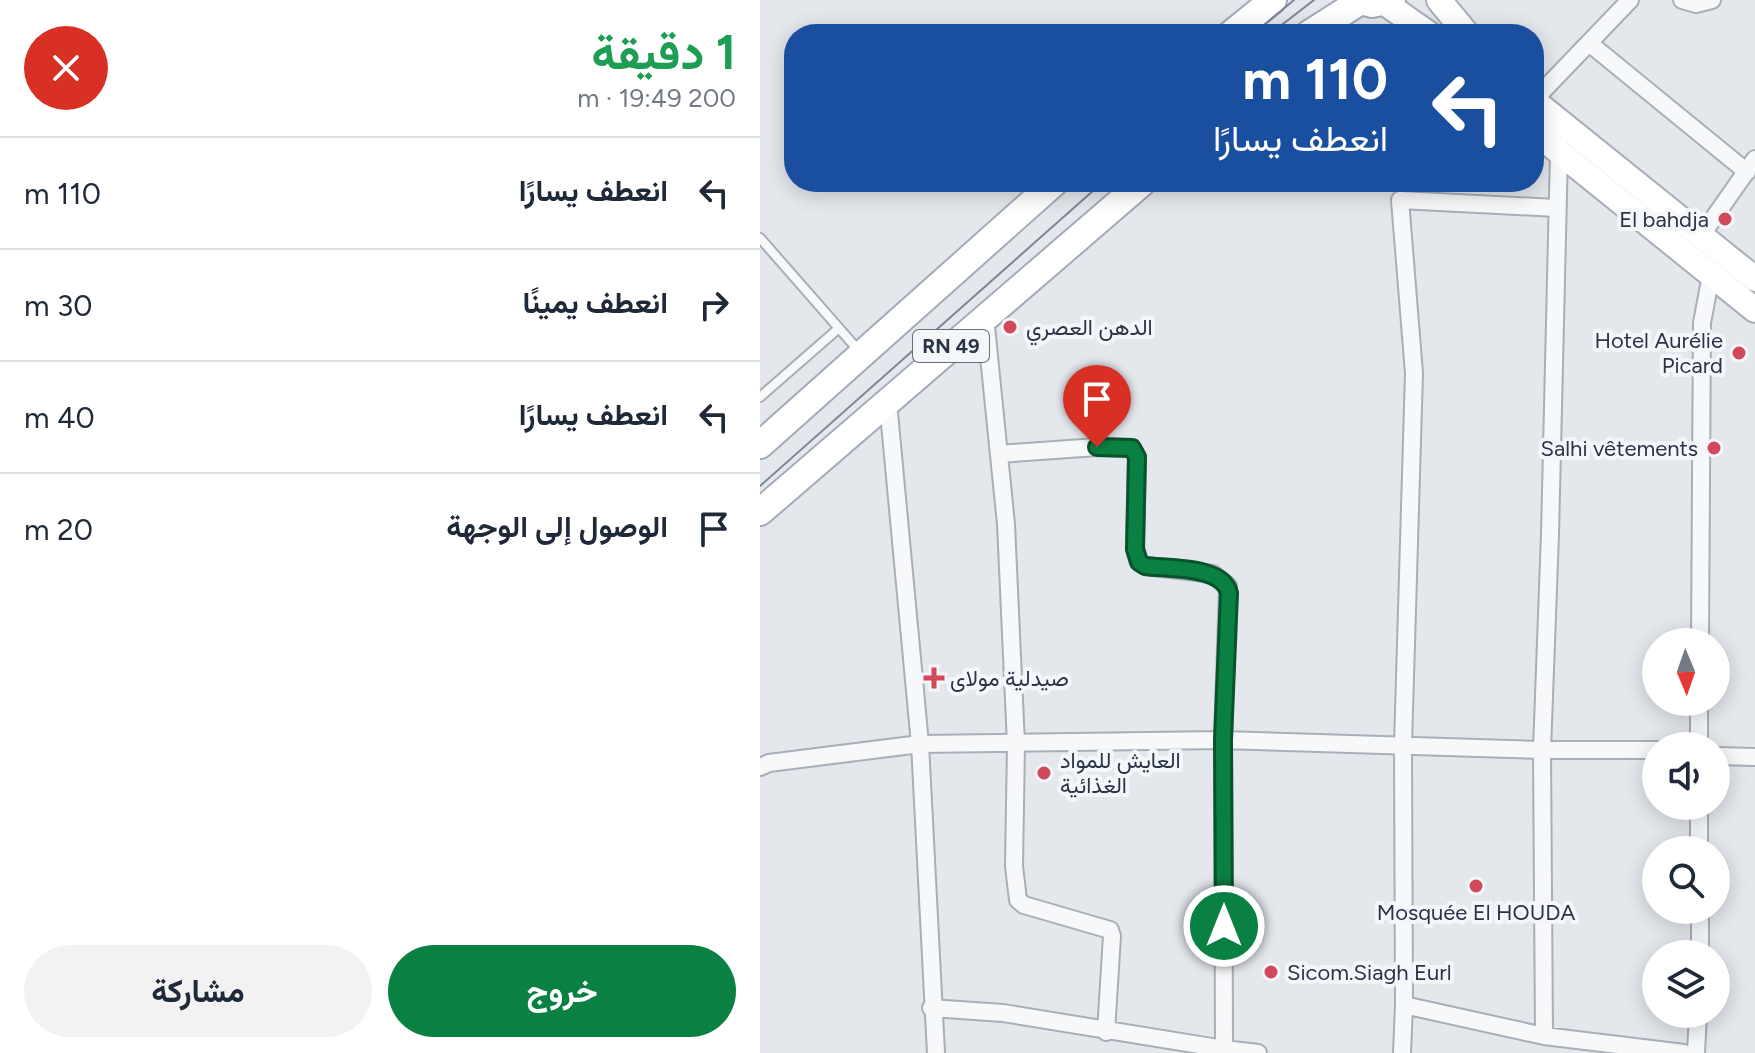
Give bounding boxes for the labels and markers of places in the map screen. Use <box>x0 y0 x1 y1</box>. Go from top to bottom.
place label: El bahdja <box>1619 206 1709 233</box>
marker: El bahdja <box>1716 210 1734 228</box>
place label: الدهن العصري <box>1026 314 1153 346</box>
marker: الدهن العصري <box>1001 318 1019 336</box>
place label: Hotel Aurélie Picard <box>1595 327 1723 379</box>
marker: Hotel Aurélie Picard <box>1730 344 1748 362</box>
pin <box>1063 365 1131 447</box>
place label: Salhi vêtements <box>1541 435 1698 462</box>
marker: Salhi vêtements <box>1705 439 1723 457</box>
place label: صيدلية مولاى <box>950 665 1069 692</box>
marker: صيدلية مولاى <box>925 669 943 687</box>
place label: العايش للمواد الغذائية <box>1060 747 1181 799</box>
marker: العايش للمواد الغذائية <box>1035 764 1053 782</box>
marker: Mosquée El HOUDA <box>1467 877 1485 895</box>
place label: Mosquée El HOUDA <box>1377 899 1575 926</box>
place label: Sicom.Siagh Eurl <box>1287 959 1452 986</box>
marker: Sicom.Siagh Eurl <box>1262 963 1280 981</box>

